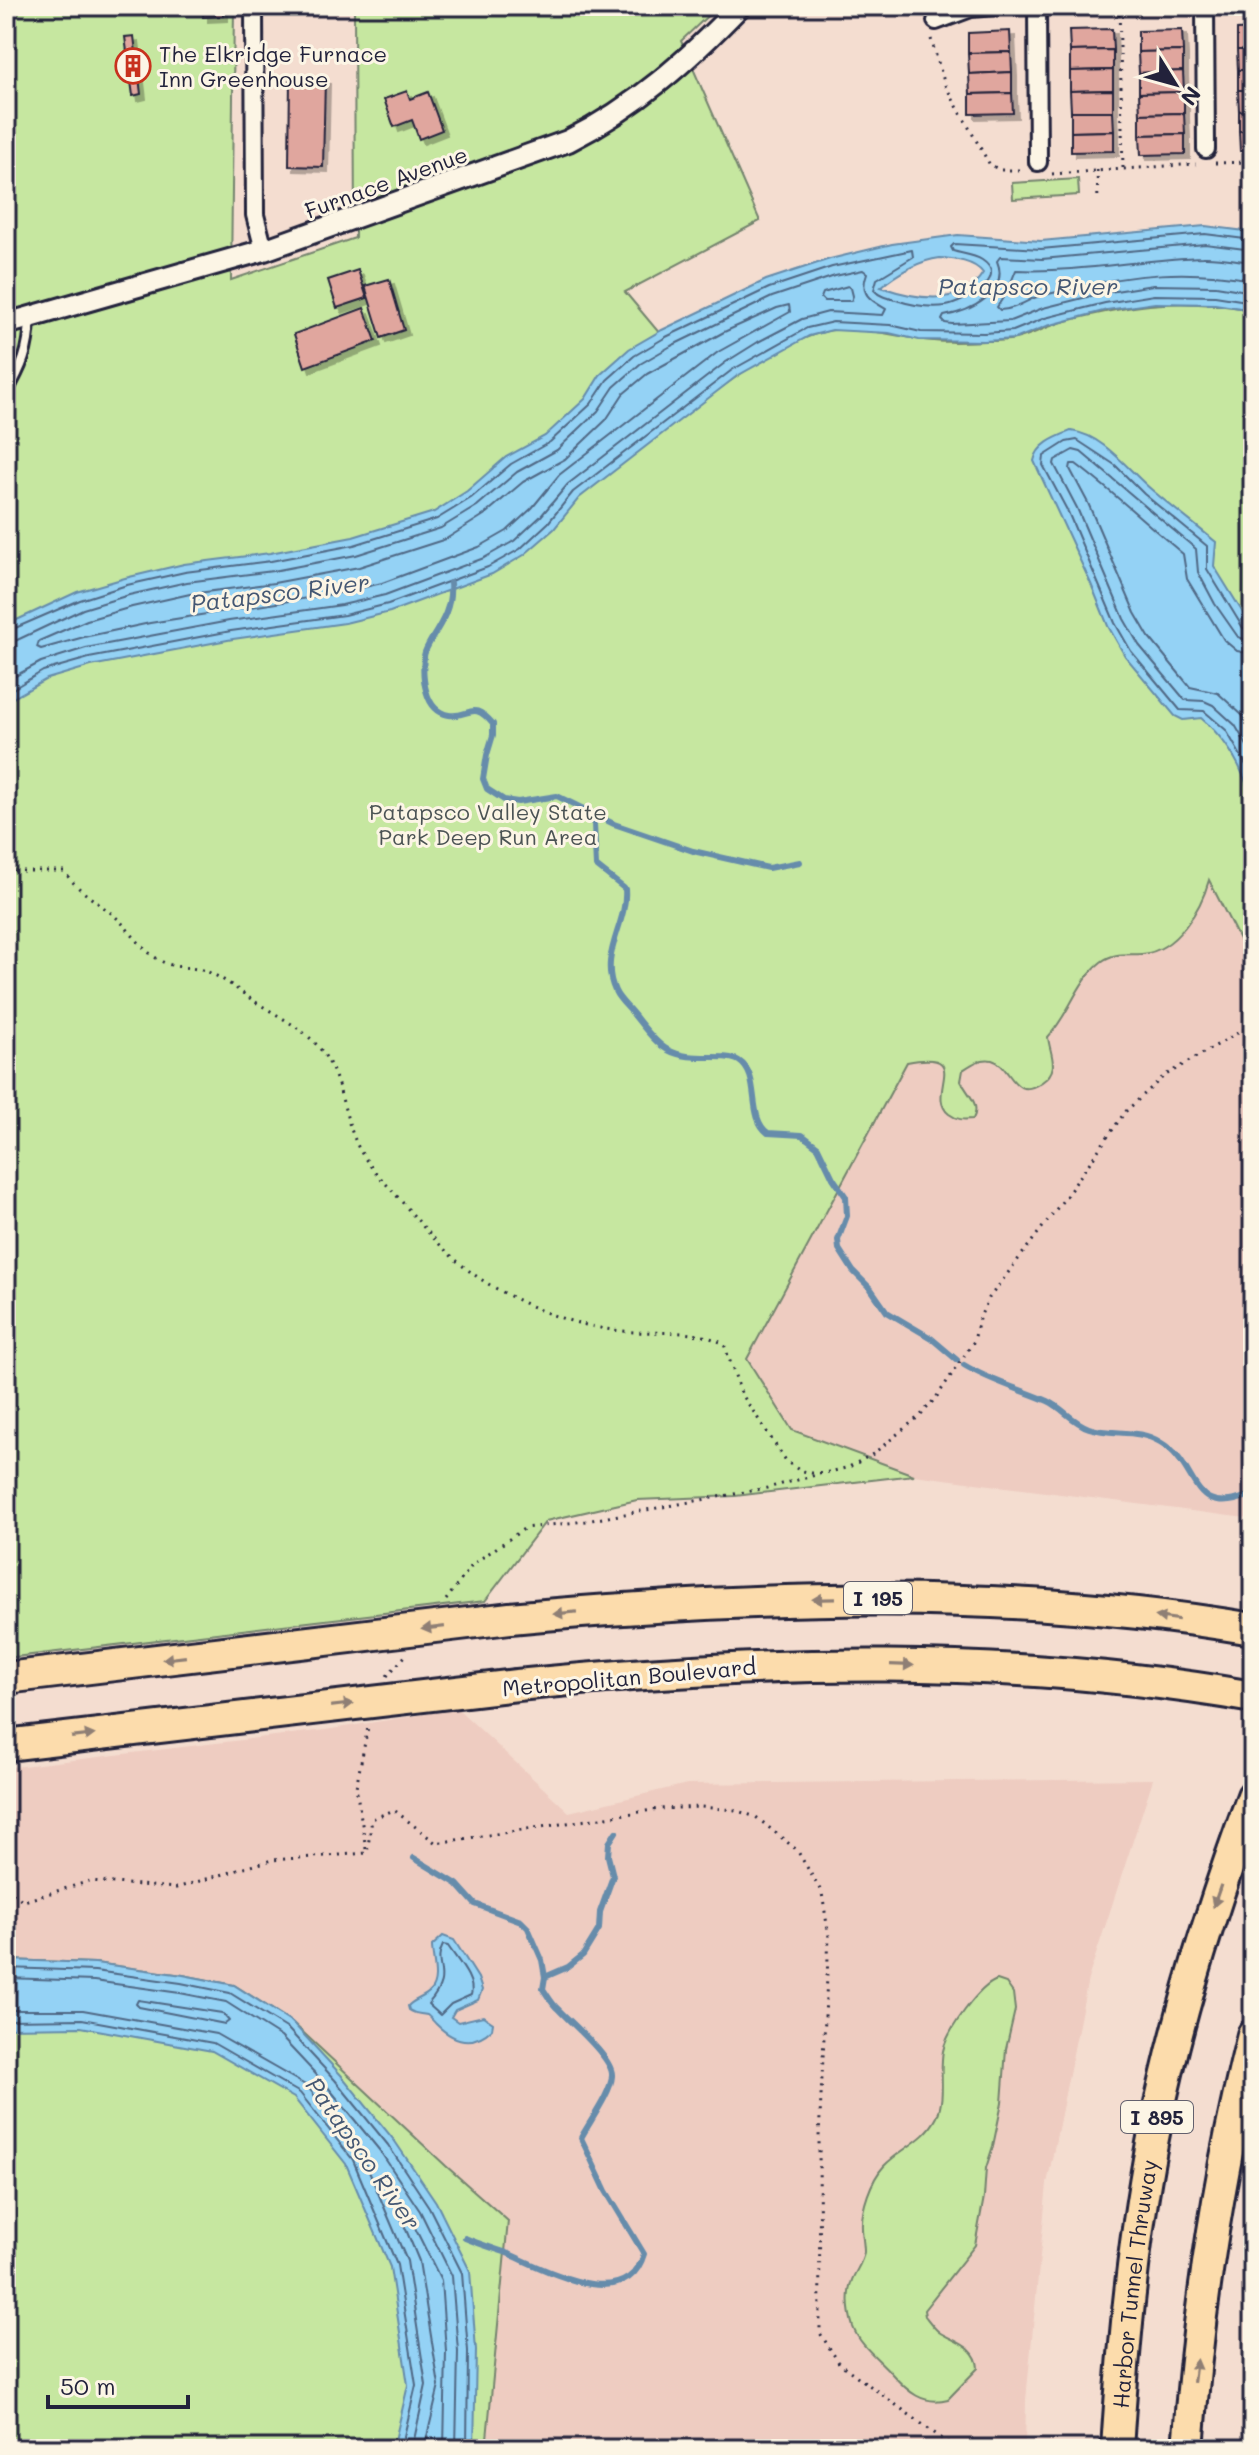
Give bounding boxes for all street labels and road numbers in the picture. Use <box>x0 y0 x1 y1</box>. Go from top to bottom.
street label: Furnace Avenue <box>301 139 471 225</box>
road number: I 195 <box>844 1582 912 1614</box>
street label: Metropolitan Boulevard <box>501 1651 757 1703</box>
road number: I 895 <box>1121 2101 1193 2133</box>
street label: Harbor Tunnel Thruway <box>1105 2157 1163 2409</box>

